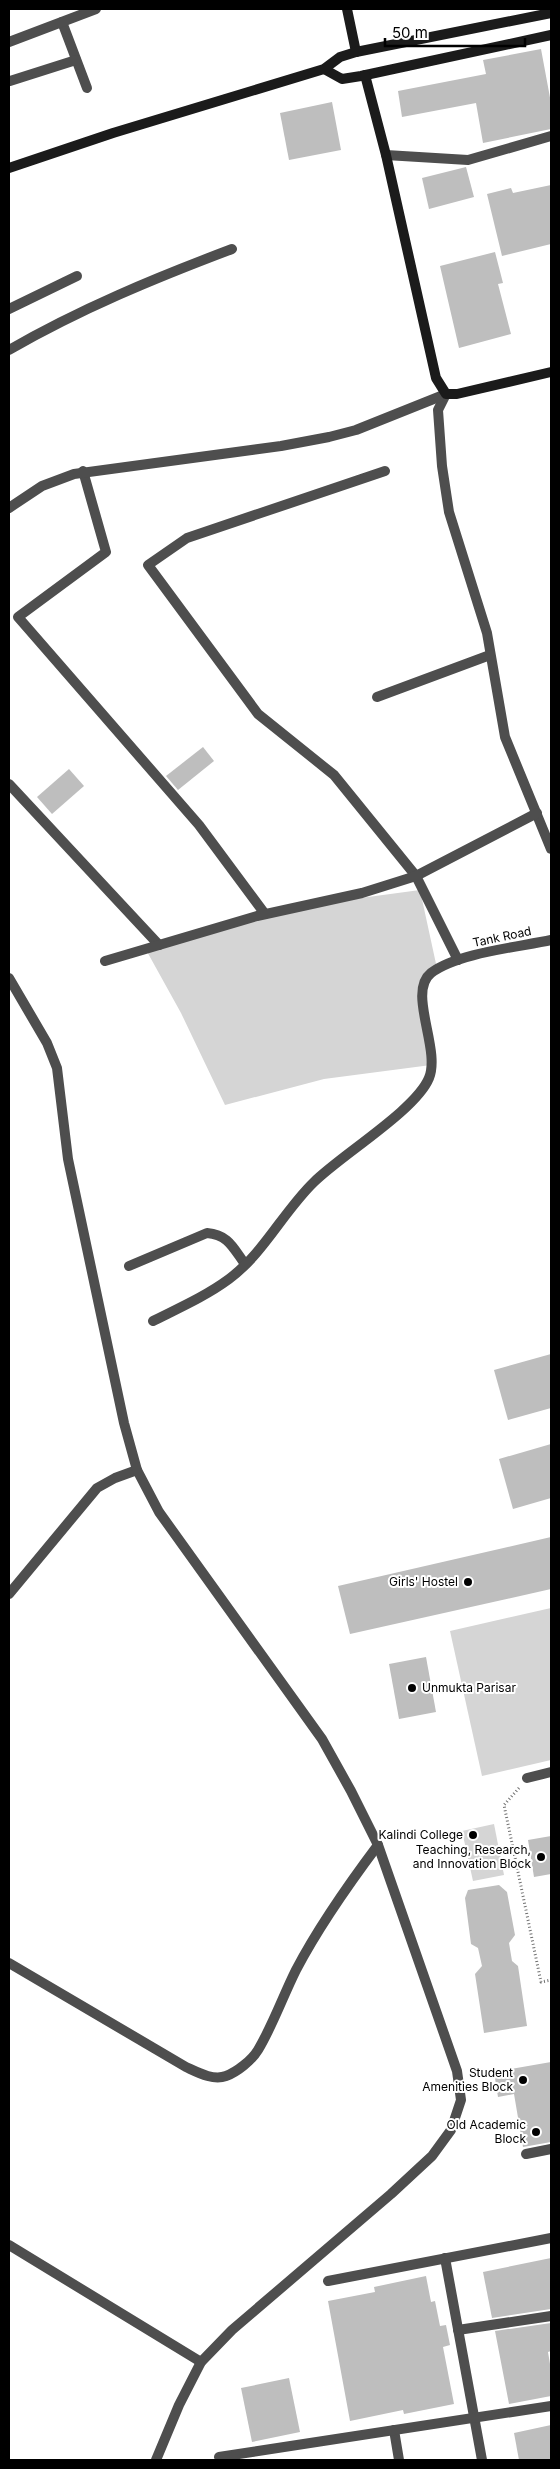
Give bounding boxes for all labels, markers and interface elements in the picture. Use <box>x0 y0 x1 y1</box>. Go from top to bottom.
scale bar <box>385 15 525 47</box>
text: 50 m <box>392 23 428 42</box>
street label: Tank Road <box>471 923 533 950</box>
place label: Girls' Hostel <box>389 1574 458 1589</box>
marker: Girls' Hostel <box>462 1576 474 1588</box>
place label: Unmukta Parisar <box>422 1680 516 1695</box>
marker: Unmukta Parisar <box>406 1682 418 1694</box>
place label: Kalindi College <box>379 1827 463 1842</box>
marker: Kalindi College <box>467 1829 479 1841</box>
place label: Teaching, Research, and Innovation Block <box>413 1842 531 1871</box>
marker: Teaching, Research, and Innovation Block <box>535 1851 547 1863</box>
place label: Student Amenities Block <box>422 2065 513 2094</box>
marker: Student Amenities Block <box>517 2074 529 2086</box>
place label: Old Academic Block <box>447 2117 526 2146</box>
marker: Old Academic Block <box>530 2126 542 2138</box>

